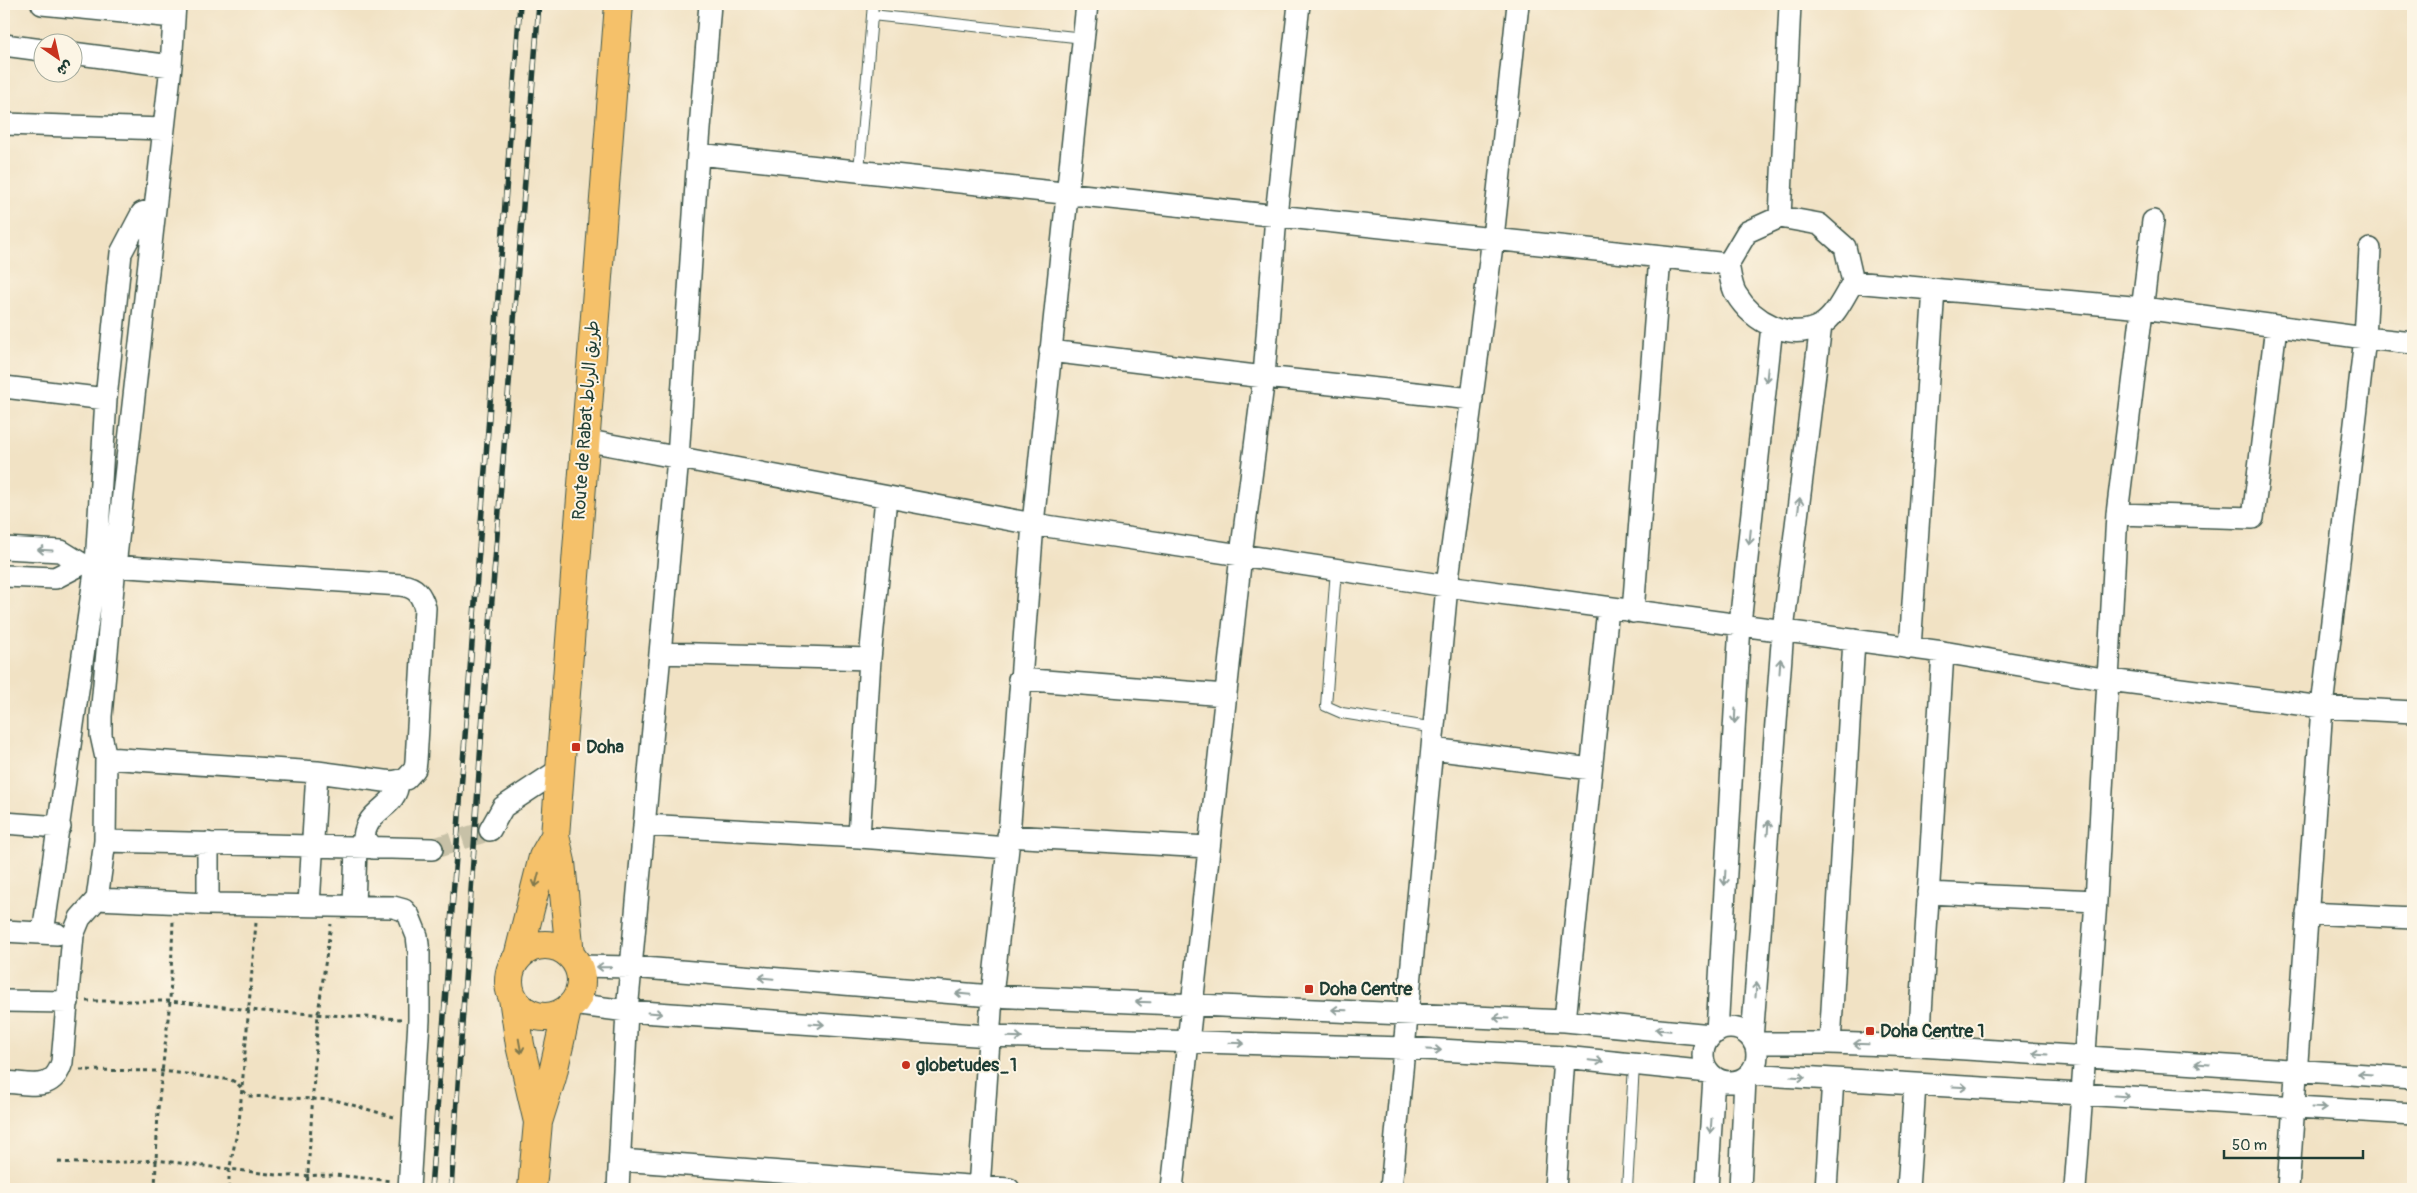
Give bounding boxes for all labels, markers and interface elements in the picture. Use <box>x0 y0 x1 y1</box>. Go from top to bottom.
north arrow <box>32 32 82 82</box>
text: ش <box>54 57 76 80</box>
street label: Route de Rabat طريق الرباط <box>568 319 604 521</box>
one-way arrow <box>1762 367 1771 383</box>
one-way arrow <box>1794 497 1804 513</box>
one-way arrow <box>1745 528 1754 544</box>
one-way arrow <box>37 546 53 555</box>
one-way arrow <box>1776 659 1785 675</box>
one-way arrow <box>1730 708 1739 724</box>
place label: Doha <box>586 736 624 759</box>
marker: Doha <box>570 741 582 753</box>
one-way arrow <box>1763 821 1773 837</box>
one-way arrow <box>1721 870 1730 886</box>
one-way arrow <box>532 872 541 888</box>
one-way arrow <box>596 962 612 972</box>
one-way arrow <box>758 974 774 983</box>
place label: Doha Centre <box>1319 978 1414 1001</box>
marker: Doha Centre <box>1303 983 1315 995</box>
one-way arrow <box>1751 983 1760 999</box>
one-way arrow <box>955 989 971 999</box>
one-way arrow <box>1135 998 1151 1007</box>
one-way arrow <box>1331 1005 1347 1015</box>
one-way arrow <box>647 1009 663 1018</box>
one-way arrow <box>1493 1013 1509 1022</box>
one-way arrow <box>809 1020 825 1029</box>
place label: Doha Centre 1 <box>1880 1020 1984 1043</box>
marker: Doha Centre 1 <box>1864 1025 1876 1037</box>
one-way arrow <box>1655 1026 1671 1035</box>
one-way arrow <box>1006 1032 1022 1041</box>
one-way arrow <box>516 1037 526 1053</box>
one-way arrow <box>1228 1038 1244 1047</box>
one-way arrow <box>1853 1039 1869 1048</box>
one-way arrow <box>1426 1045 1442 1054</box>
one-way arrow <box>2033 1049 2049 1058</box>
place label: globetudes_1 <box>916 1054 1017 1077</box>
one-way arrow <box>1588 1056 1604 1066</box>
marker: globetudes_1 <box>900 1059 912 1071</box>
one-way arrow <box>2195 1059 2211 1068</box>
one-way arrow <box>2357 1070 2373 1079</box>
one-way arrow <box>1790 1073 1806 1082</box>
one-way arrow <box>1952 1083 1968 1092</box>
one-way arrow <box>2114 1091 2130 1100</box>
one-way arrow <box>2311 1103 2327 1113</box>
one-way arrow <box>1707 1118 1716 1134</box>
scale bar <box>2224 1128 2363 1160</box>
text: 50 m <box>2232 1136 2267 1155</box>

